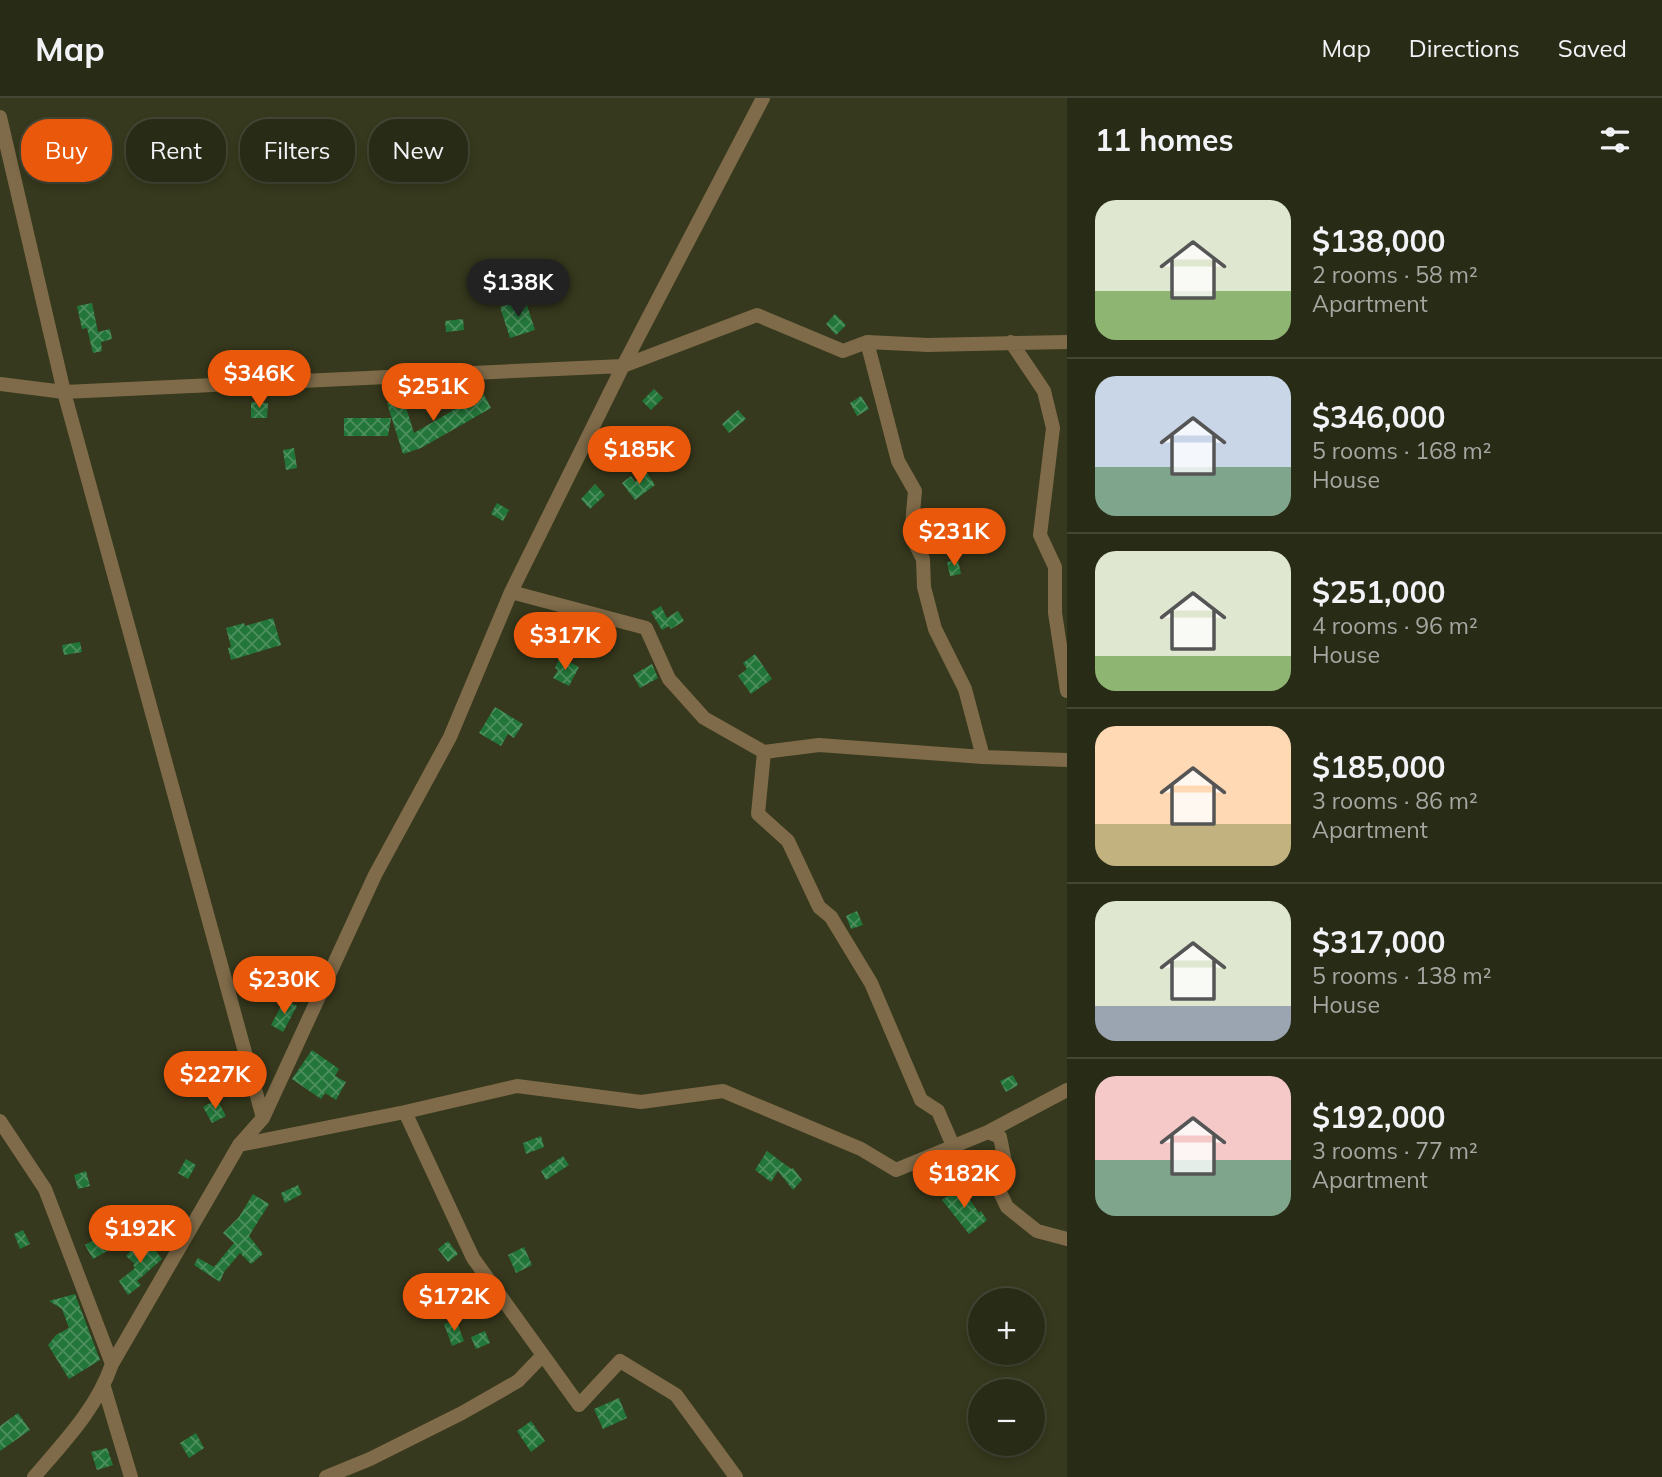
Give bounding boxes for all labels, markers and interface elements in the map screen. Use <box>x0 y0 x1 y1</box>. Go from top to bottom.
text: Map <box>35 28 105 69</box>
text: Map <box>1321 33 1371 63</box>
text: Directions <box>1409 33 1520 63</box>
text: Saved <box>1558 33 1627 63</box>
chip: Buy <box>21 119 112 182</box>
chip: Rent <box>126 119 226 182</box>
chip: Filters <box>240 119 355 182</box>
chip: New <box>369 119 468 182</box>
text: 11 homes <box>1095 121 1234 159</box>
icon: filters <box>1596 121 1634 159</box>
text: $138,000 <box>1312 222 1445 260</box>
icon: home <box>1151 228 1235 312</box>
pin: $138K <box>469 260 567 319</box>
text: 2 rooms · 58 m² <box>1312 260 1478 289</box>
text: $138K <box>483 267 553 296</box>
text: Apartment <box>1312 289 1428 318</box>
pin: $346K <box>210 350 308 410</box>
text: $346K <box>224 358 294 387</box>
pin: $251K <box>384 364 482 423</box>
text: $251K <box>398 371 468 400</box>
text: $346,000 <box>1312 398 1445 436</box>
icon: home <box>1151 404 1235 488</box>
pin: $185K <box>590 426 688 486</box>
text: $185K <box>604 434 674 463</box>
text: 5 rooms · 168 m² <box>1312 436 1492 465</box>
text: House <box>1312 465 1380 494</box>
pin: $231K <box>905 508 1003 568</box>
text: $231K <box>919 516 989 545</box>
text: $251,000 <box>1312 573 1445 611</box>
icon: home <box>1151 579 1235 663</box>
text: 4 rooms · 96 m² <box>1312 611 1478 640</box>
pin: $317K <box>516 612 614 672</box>
text: $317K <box>530 620 600 649</box>
text: House <box>1312 640 1380 669</box>
text: $185,000 <box>1312 748 1445 786</box>
icon: home <box>1151 754 1235 838</box>
text: 3 rooms · 86 m² <box>1312 786 1478 815</box>
text: Apartment <box>1312 815 1428 844</box>
text: $317,000 <box>1312 923 1445 961</box>
icon: home <box>1151 929 1235 1013</box>
pin: $230K <box>235 956 333 1016</box>
text: 5 rooms · 138 m² <box>1312 961 1492 990</box>
text: $230K <box>249 964 319 993</box>
text: House <box>1312 990 1380 1019</box>
pin: $227K <box>166 1052 264 1111</box>
text: $227K <box>180 1059 250 1088</box>
text: $192,000 <box>1312 1098 1445 1136</box>
icon: home <box>1151 1104 1235 1188</box>
text: 3 rooms · 77 m² <box>1312 1136 1478 1165</box>
pin: $182K <box>915 1150 1013 1210</box>
text: $182K <box>929 1158 999 1187</box>
text: Apartment <box>1312 1165 1428 1194</box>
pin: $192K <box>91 1206 189 1265</box>
text: $192K <box>105 1213 175 1242</box>
pin: $172K <box>405 1274 503 1333</box>
text: $172K <box>419 1281 489 1310</box>
map controls <box>968 1288 1045 1456</box>
button: + <box>968 1288 1045 1365</box>
button: − <box>968 1379 1045 1456</box>

